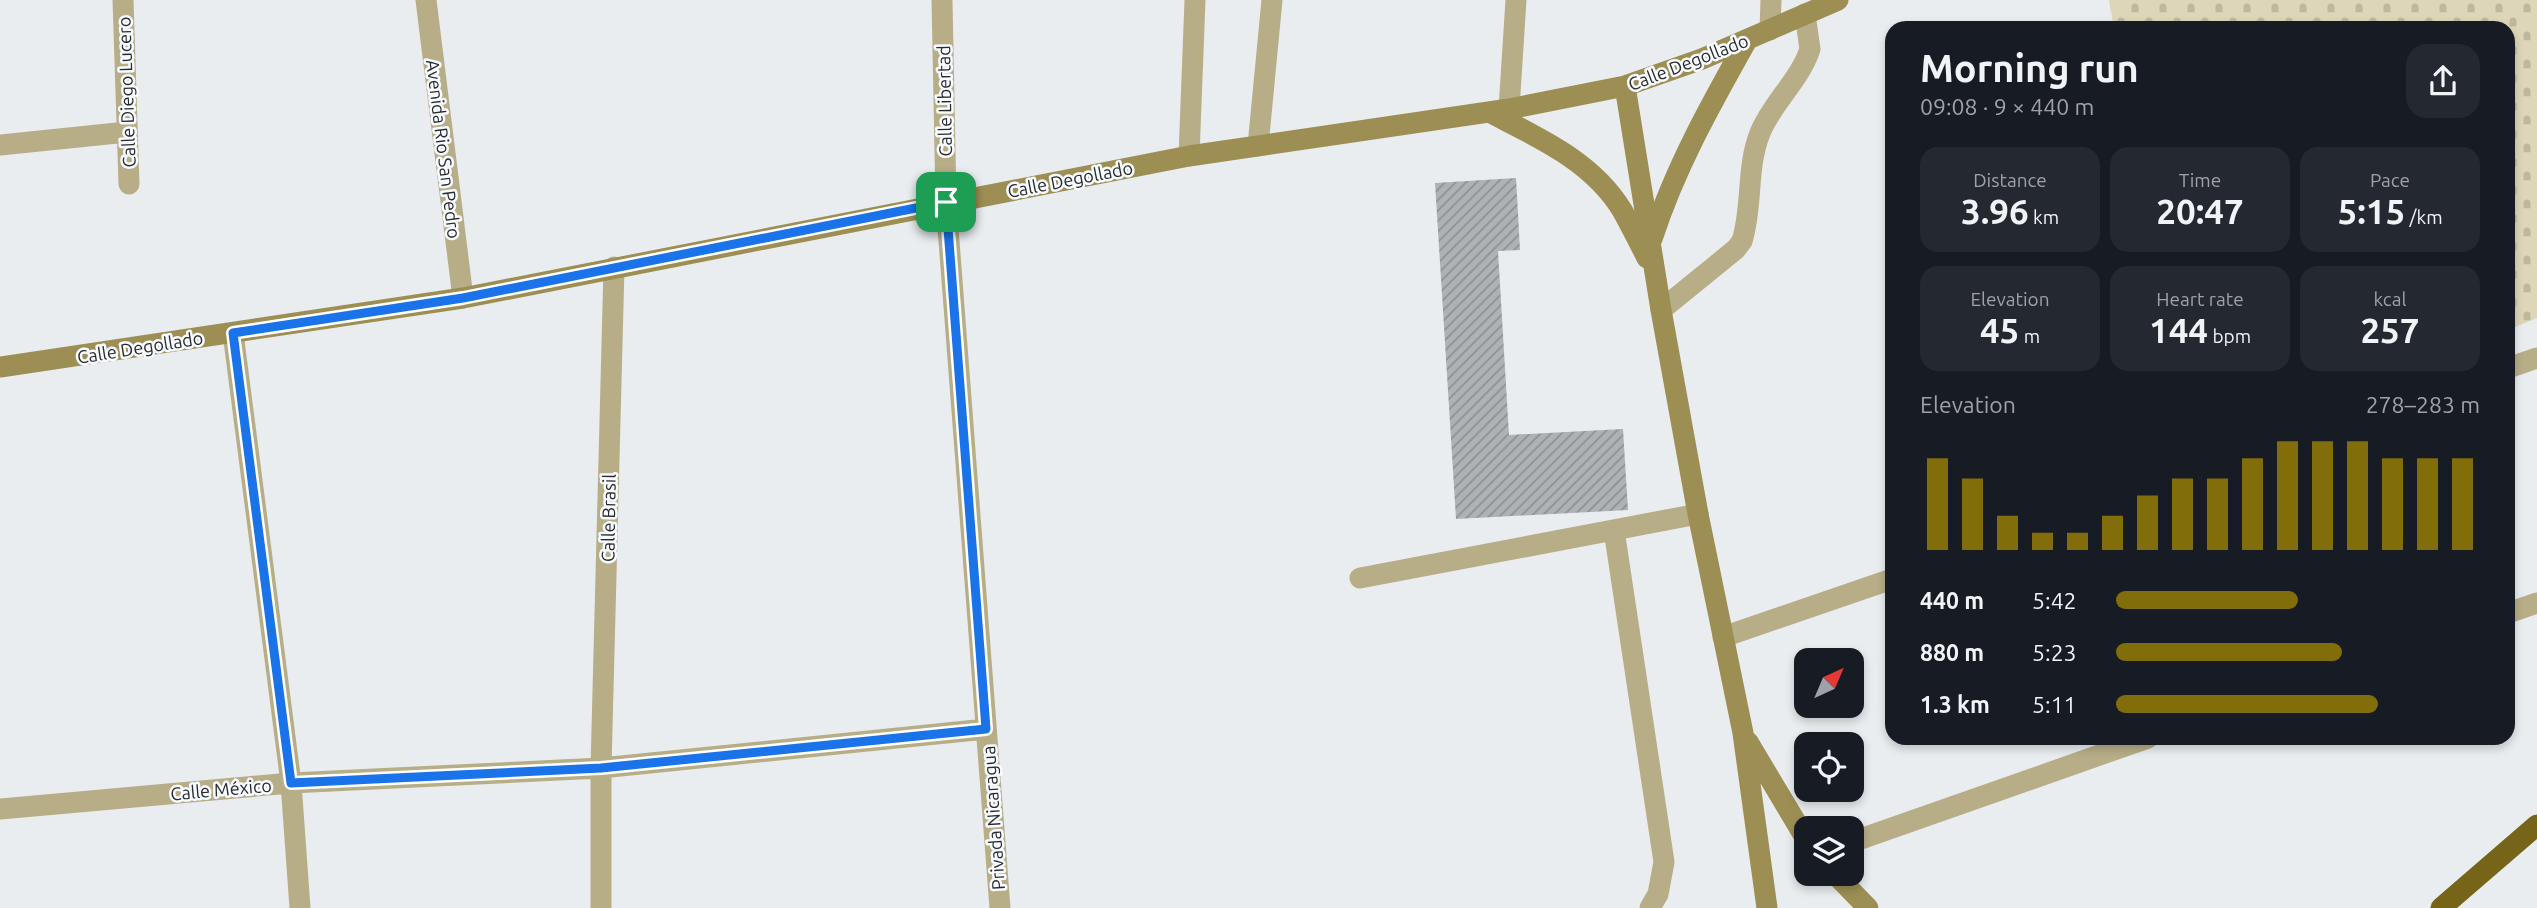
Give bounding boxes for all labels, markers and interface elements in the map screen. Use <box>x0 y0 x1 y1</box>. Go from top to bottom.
street label: Calle Diego Lucero <box>113 16 139 168</box>
street label: Calle Degollado <box>1625 30 1751 94</box>
button: share <box>2406 44 2480 118</box>
street label: Calle Libertad <box>933 45 955 157</box>
text: Morning run <box>1920 47 2139 89</box>
street label: Avenida Rio San Pedro <box>423 58 465 240</box>
text: 09:08 · 9 × 440 m <box>1920 94 2094 119</box>
street label: Calle Degollado <box>1006 157 1134 201</box>
text: Distance <box>1973 169 2047 191</box>
text: Time <box>2179 169 2221 191</box>
text: Pace <box>2370 169 2410 191</box>
pin <box>916 172 976 232</box>
icon: arrive <box>927 183 965 221</box>
text: 3.96 <box>1961 191 2029 231</box>
text: 20:47 <box>2156 191 2244 231</box>
text: 5:15 <box>2337 191 2405 231</box>
text: km <box>2029 206 2059 228</box>
text: /km <box>2405 206 2443 228</box>
text: Elevation <box>1970 288 2050 310</box>
text: Heart rate <box>2156 288 2244 310</box>
text: kcal <box>2374 288 2406 310</box>
text: 45 <box>1980 310 2019 350</box>
text: 144 <box>2149 310 2208 350</box>
text: 257 <box>2360 310 2420 350</box>
text: m <box>2019 325 2040 347</box>
text: bpm <box>2208 325 2251 347</box>
street label: Calle Degollado <box>76 327 204 367</box>
text: Elevation <box>1920 392 2016 417</box>
text: 278–283 m <box>2366 392 2480 417</box>
street label: Calle Brasil <box>597 473 619 562</box>
text: 440 m <box>1920 588 1984 613</box>
text: 5:42 <box>2032 588 2077 613</box>
text: 880 m <box>1920 640 1984 665</box>
text: 5:23 <box>2032 640 2077 665</box>
north arrow <box>1794 648 1864 718</box>
map controls <box>1794 648 1864 886</box>
text: 1.3 km <box>1920 692 1990 717</box>
text: 5:11 <box>2032 692 2077 717</box>
button: locate <box>1794 732 1864 802</box>
street label: Privada Nicaragua <box>978 745 1008 891</box>
street label: Calle México <box>169 775 273 803</box>
button: layers <box>1794 816 1864 886</box>

